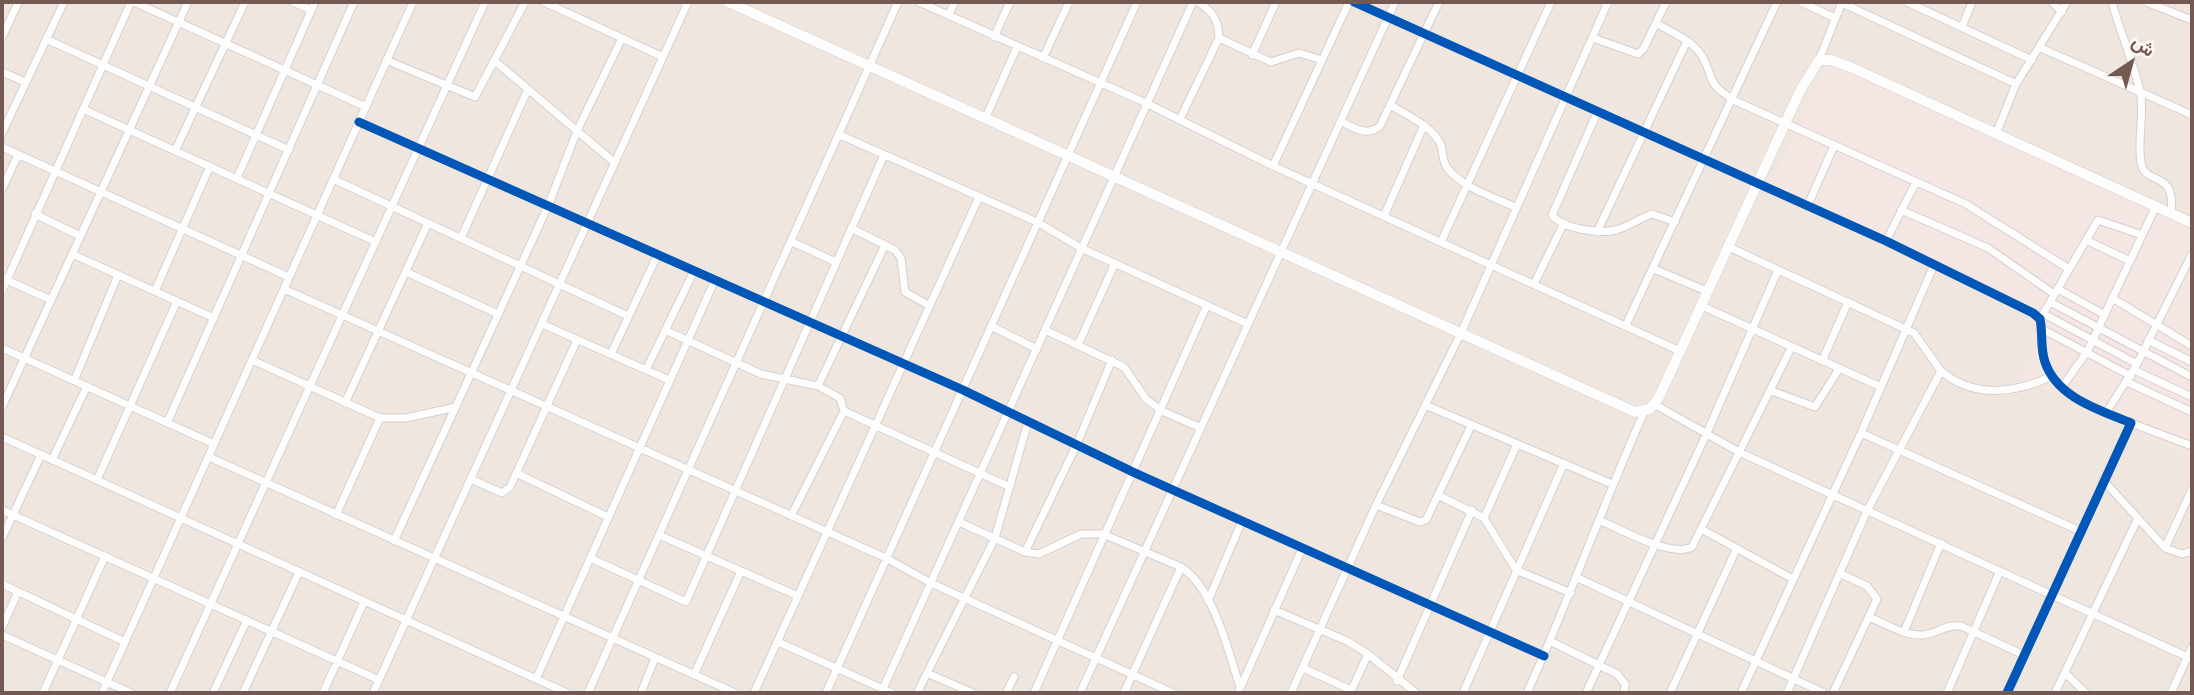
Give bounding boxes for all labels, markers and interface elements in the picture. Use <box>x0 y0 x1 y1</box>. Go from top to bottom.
north arrow <box>2096 28 2166 98</box>
text: ش <box>2126 29 2160 63</box>

